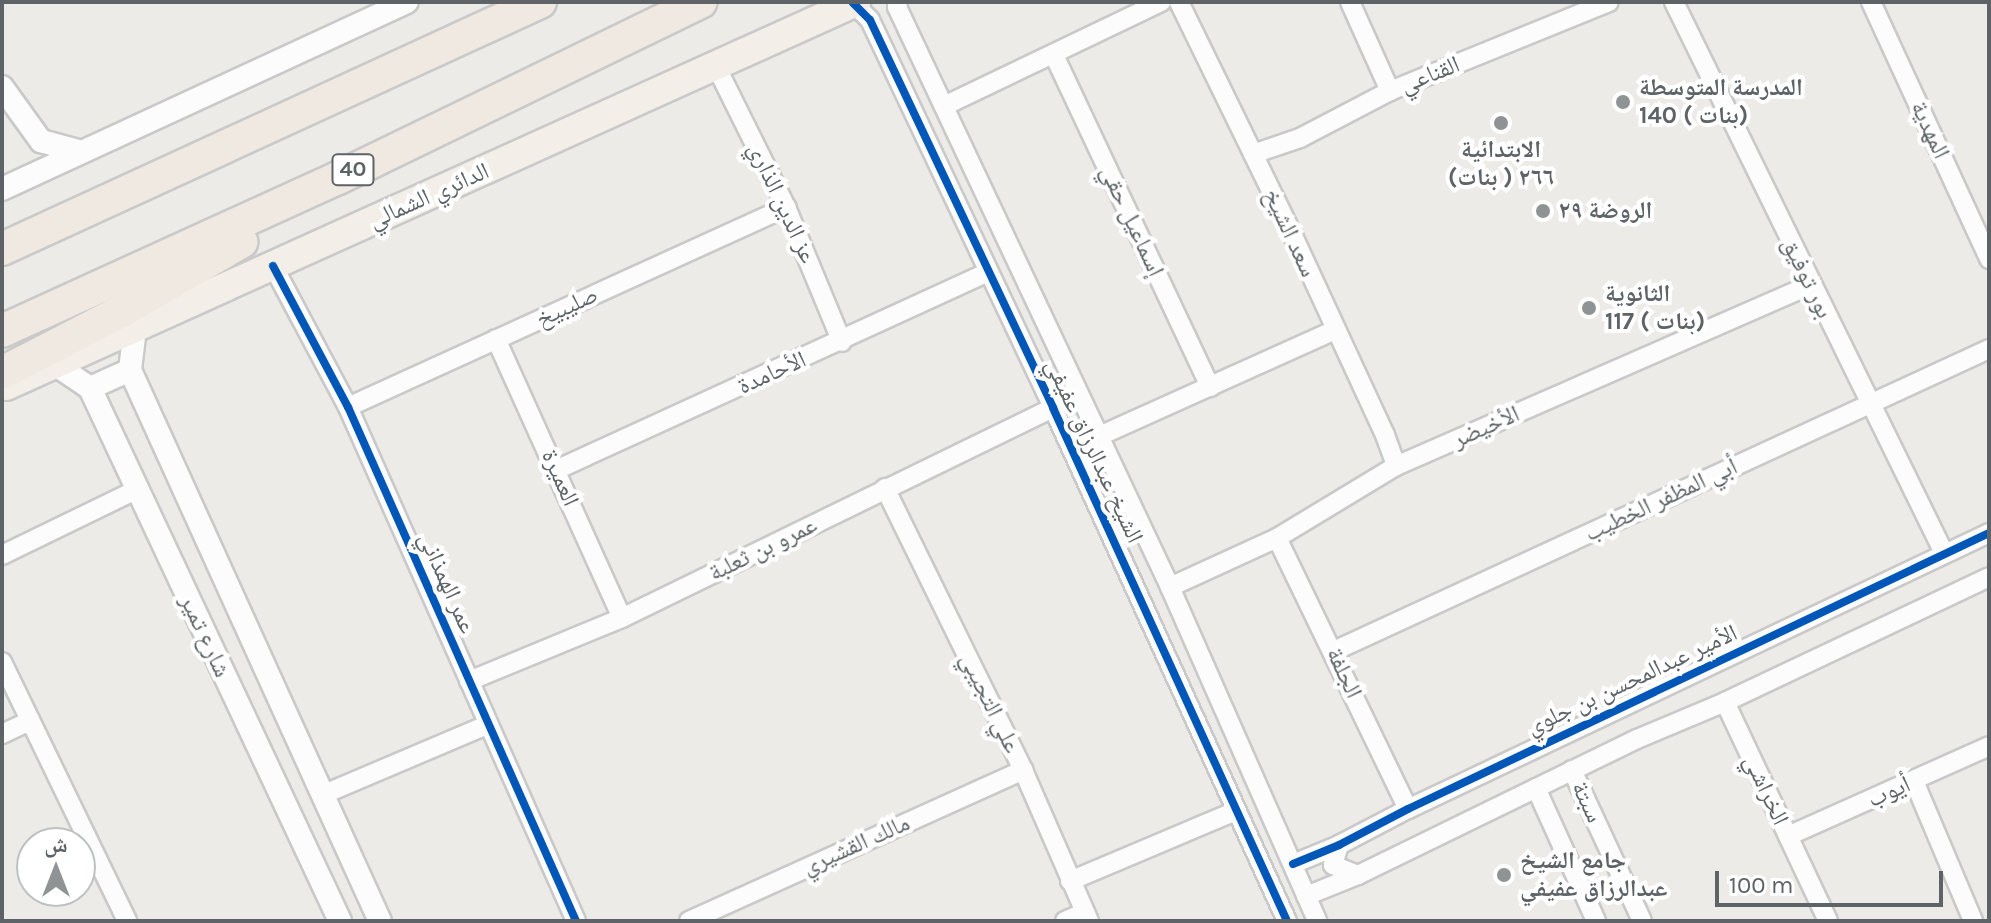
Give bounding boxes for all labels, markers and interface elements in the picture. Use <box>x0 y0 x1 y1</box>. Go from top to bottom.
street label: القناعي <box>1396 50 1464 100</box>
place label: المدرسة المتوسطة 140 ( بنات) <box>1639 74 1803 130</box>
marker: المدرسة المتوسطة 140 ( بنات) <box>1614 93 1632 111</box>
street label: المهدية <box>1904 97 1956 163</box>
marker: الابتدائية ٢٦٦ ( بنات) <box>1492 114 1510 132</box>
place label: الابتدائية ٢٦٦ ( بنات) <box>1448 136 1554 192</box>
street label: عز الدين الذاري <box>742 138 822 268</box>
road number: 40 <box>331 152 375 188</box>
street label: الدائري الشمالي <box>364 157 494 235</box>
street label: إسماعيل حقي <box>1094 161 1170 281</box>
street label: سعد الشيخ <box>1257 184 1323 282</box>
place label: الروضة ٢٩ <box>1559 197 1652 225</box>
marker: الروضة ٢٩ <box>1534 202 1552 220</box>
street label: بور توفيق <box>1775 233 1839 323</box>
street label: صليبيخ <box>531 280 603 334</box>
place label: الثانوية 117 ( بنات) <box>1605 280 1705 336</box>
marker: الثانوية 117 ( بنات) <box>1580 299 1598 317</box>
street label: الأحامدة <box>733 345 811 401</box>
street label: الشيخ عبدالرزاق عفيفي <box>1039 354 1149 548</box>
street label: الأخيضر <box>1448 400 1524 454</box>
street label: العميرة <box>535 445 585 511</box>
street label: أبي المظفر الخطيب <box>1580 452 1742 548</box>
street label: عمرو بن ثعلبة <box>704 510 822 588</box>
street label: عمر الهمذاني <box>412 528 482 638</box>
street label: شارع تمير <box>173 590 237 682</box>
street label: الأمير عبدالمحسن بن جلوي <box>1522 618 1742 742</box>
street label: الجلفة <box>1320 643 1368 703</box>
street label: علي التجيبي <box>953 648 1027 758</box>
street label: الخراشي <box>1737 750 1795 830</box>
street label: أيوب <box>1863 770 1915 814</box>
street label: سبتة <box>1565 777 1609 827</box>
street label: مالك القشيري <box>798 809 914 881</box>
north arrow <box>16 827 96 907</box>
text: ش <box>44 832 68 858</box>
place label: جامع الشيخ عبدالرزاق عفيفي <box>1520 847 1668 903</box>
scale bar <box>1719 855 1947 905</box>
marker: جامع الشيخ عبدالرزاق عفيفي <box>1495 866 1513 884</box>
text: 100 m <box>1729 871 1794 899</box>

